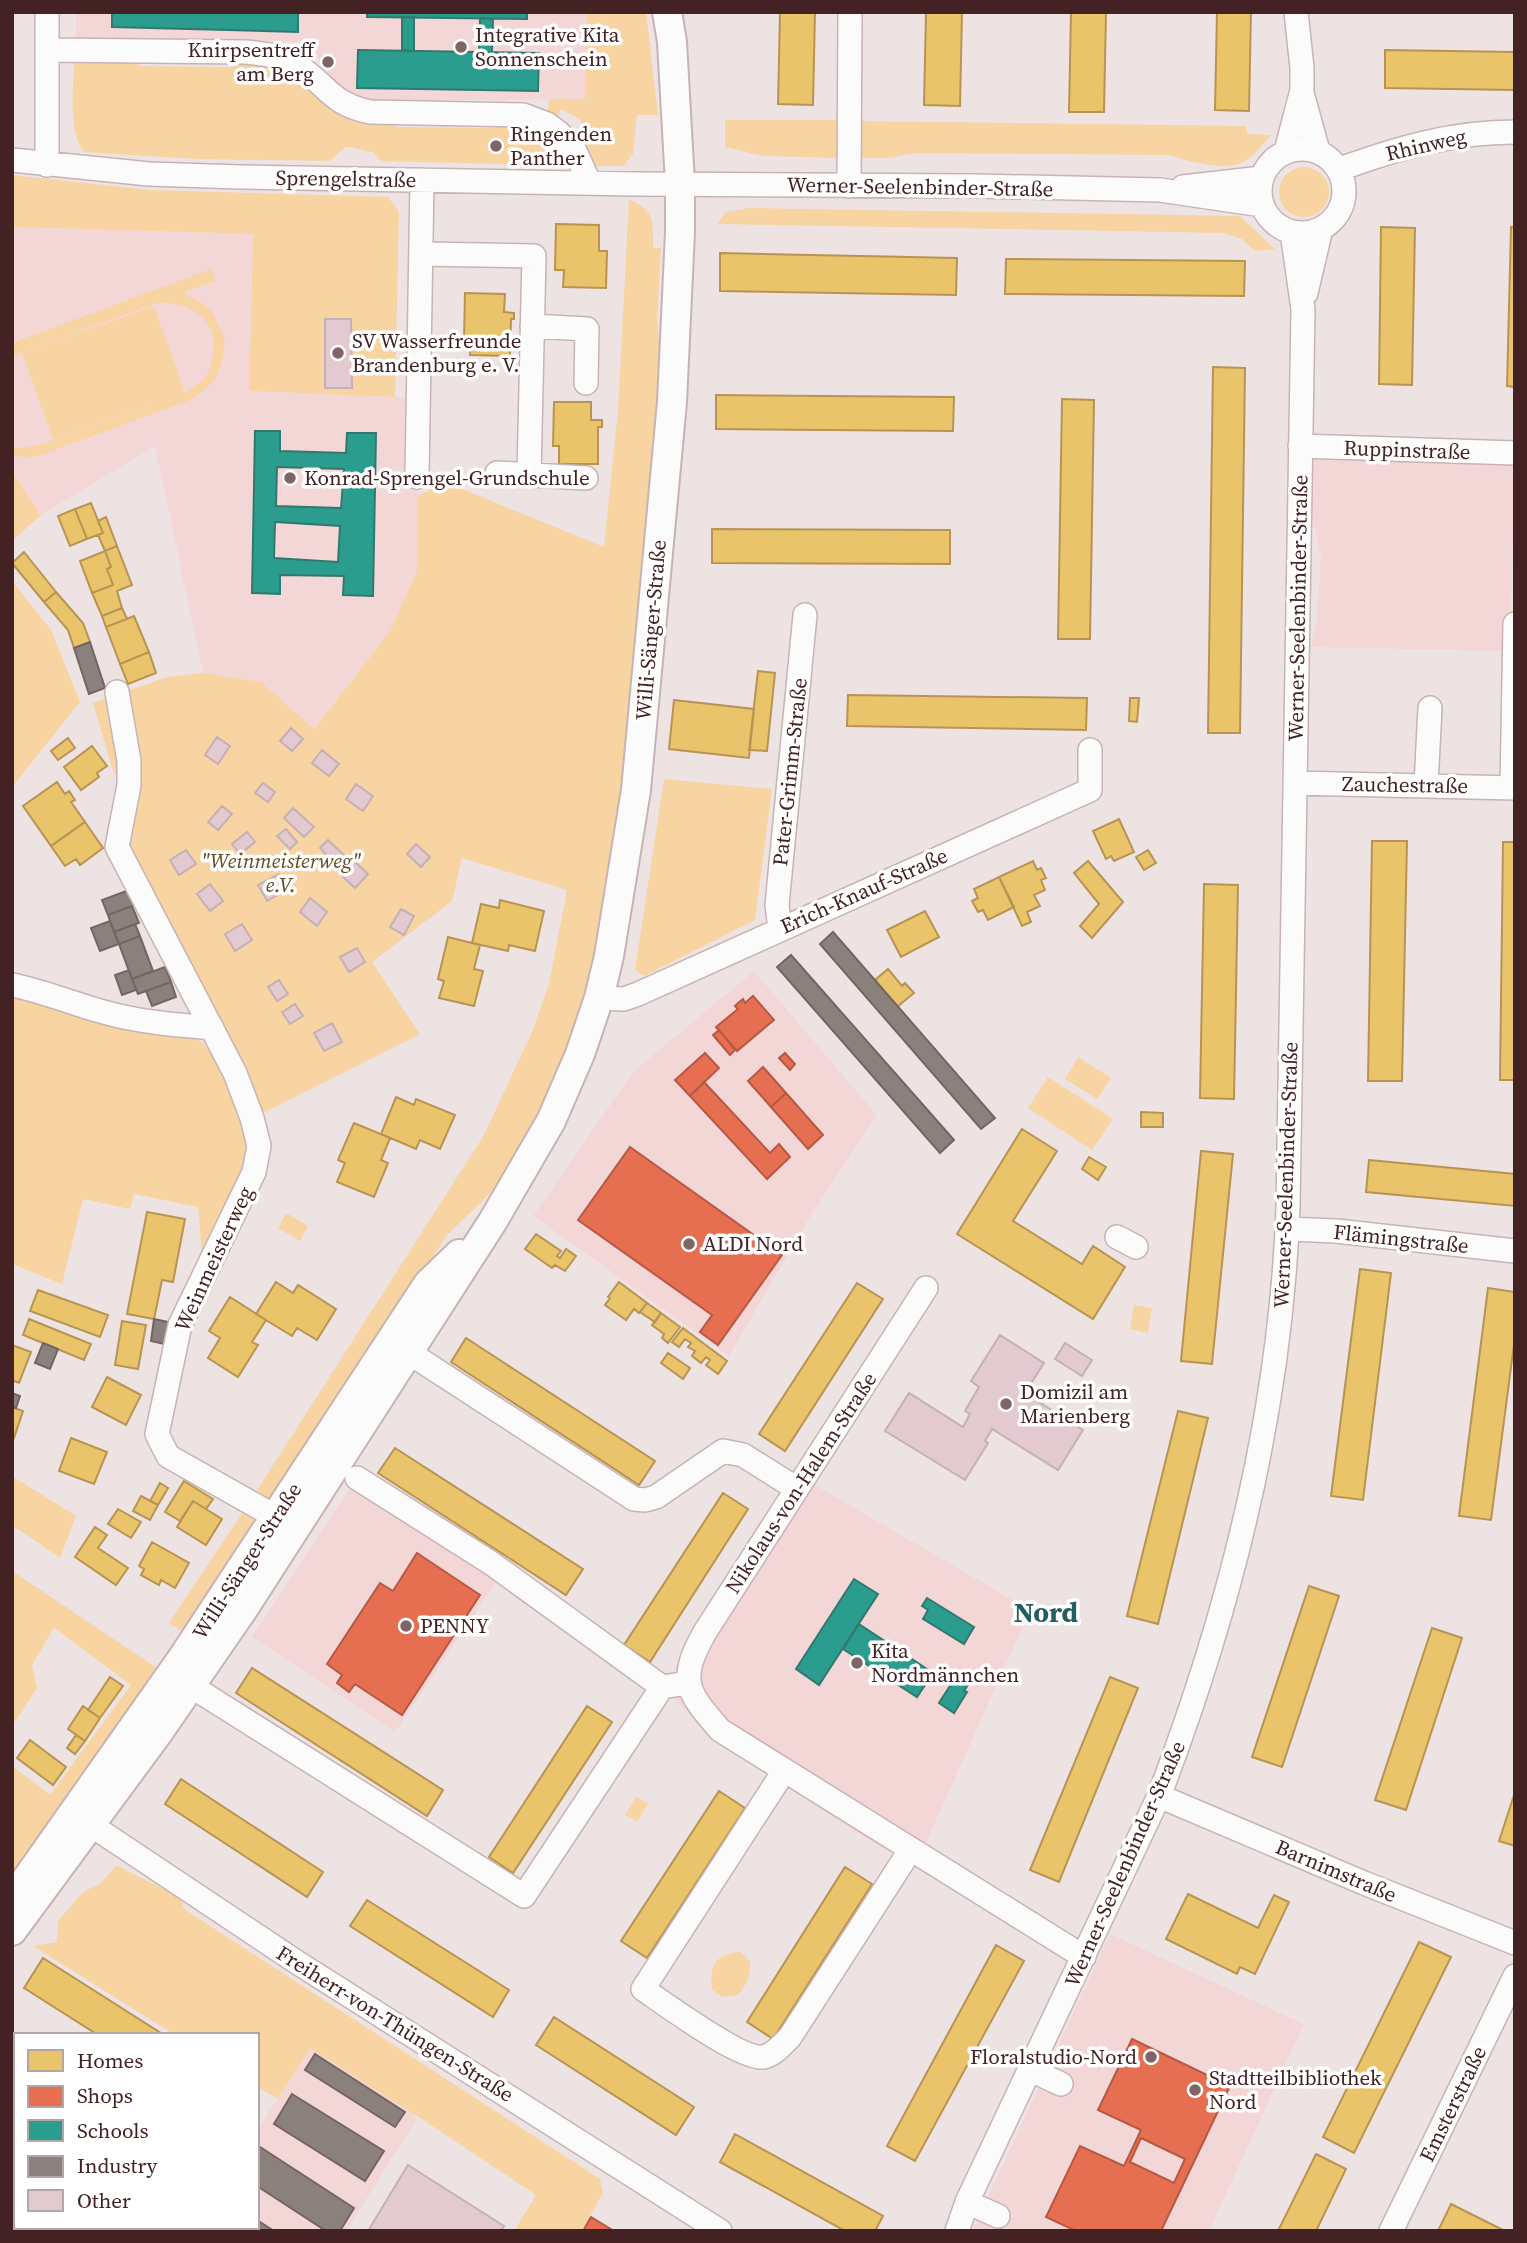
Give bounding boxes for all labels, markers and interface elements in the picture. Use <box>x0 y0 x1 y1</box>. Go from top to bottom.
place label: Integrative Kita Sonnenschein <box>475 20 620 73</box>
place label: Knirpsentreff am Berg <box>188 35 316 88</box>
marker: Integrative Kita Sonnenschein <box>453 39 469 55</box>
marker: Knirpsentreff am Berg <box>320 54 336 70</box>
place label: Ringenden Panther <box>510 119 612 172</box>
street label: Rhinweg <box>1383 121 1469 168</box>
marker: Ringenden Panther <box>488 138 504 154</box>
street label: Sprengelstraße <box>275 163 417 194</box>
street label: Werner-Seelenbinder-Straße <box>786 170 1054 203</box>
place label: SV Wasserfreunde Brandenburg e. V. <box>352 326 521 379</box>
marker: SV Wasserfreunde Brandenburg e. V. <box>330 345 346 361</box>
street label: Ruppinstraße <box>1343 433 1471 466</box>
place label: Konrad-Sprengel-Grundschule <box>304 463 590 492</box>
marker: Konrad-Sprengel-Grundschule <box>282 470 298 486</box>
street label: Werner-Seelenbinder-Straße <box>1281 474 1314 742</box>
street label: Willi-Sänger-Straße <box>628 538 673 722</box>
street label: Pater-Grimm-Straße <box>765 676 814 868</box>
street label: Zauchestraße <box>1342 769 1468 800</box>
street label: Erich-Knauf-Straße <box>775 841 952 940</box>
park label: "Weinmeisterweg" e.V. <box>201 846 361 899</box>
street label: Werner-Seelenbinder-Straße <box>1266 1041 1305 1309</box>
street label: Weinmeisterweg <box>167 1181 260 1336</box>
street label: Flämingstraße <box>1332 1217 1470 1260</box>
place label: ALDI Nord <box>703 1229 803 1258</box>
marker: ALDI Nord <box>681 1236 697 1252</box>
street label: Nikolaus-von-Halem-Straße <box>718 1366 883 1599</box>
place label: Domizil am Marienberg <box>1020 1377 1130 1430</box>
marker: Domizil am Marienberg <box>998 1396 1014 1412</box>
street label: Willi-Sänger-Straße <box>185 1477 308 1645</box>
district label: Nord <box>1014 1593 1079 1631</box>
place label: PENNY <box>420 1611 490 1640</box>
marker: PENNY <box>398 1618 414 1634</box>
place label: Kita Nordmännchen <box>871 1636 1020 1689</box>
marker: Kita Nordmännchen <box>849 1655 865 1671</box>
street label: Werner-Seelenbinder-Straße <box>1057 1736 1192 1991</box>
street label: Barnimstraße <box>1271 1832 1401 1909</box>
street label: Freiherr-von-Thüngen-Straße <box>271 1938 520 2109</box>
legend <box>14 2033 259 2229</box>
street label: Emsterstraße <box>1412 2041 1493 2166</box>
place label: Floralstudio-Nord <box>970 2042 1137 2071</box>
text: Homes <box>77 2046 143 2075</box>
marker: Floralstudio-Nord <box>1143 2049 1159 2065</box>
place label: Stadtteilbibliothek Nord <box>1209 2063 1382 2116</box>
text: Shops <box>77 2081 133 2110</box>
marker: Stadtteilbibliothek Nord <box>1187 2082 1203 2098</box>
text: Schools <box>77 2116 149 2145</box>
text: Industry <box>77 2151 157 2180</box>
text: Other <box>77 2186 131 2215</box>

